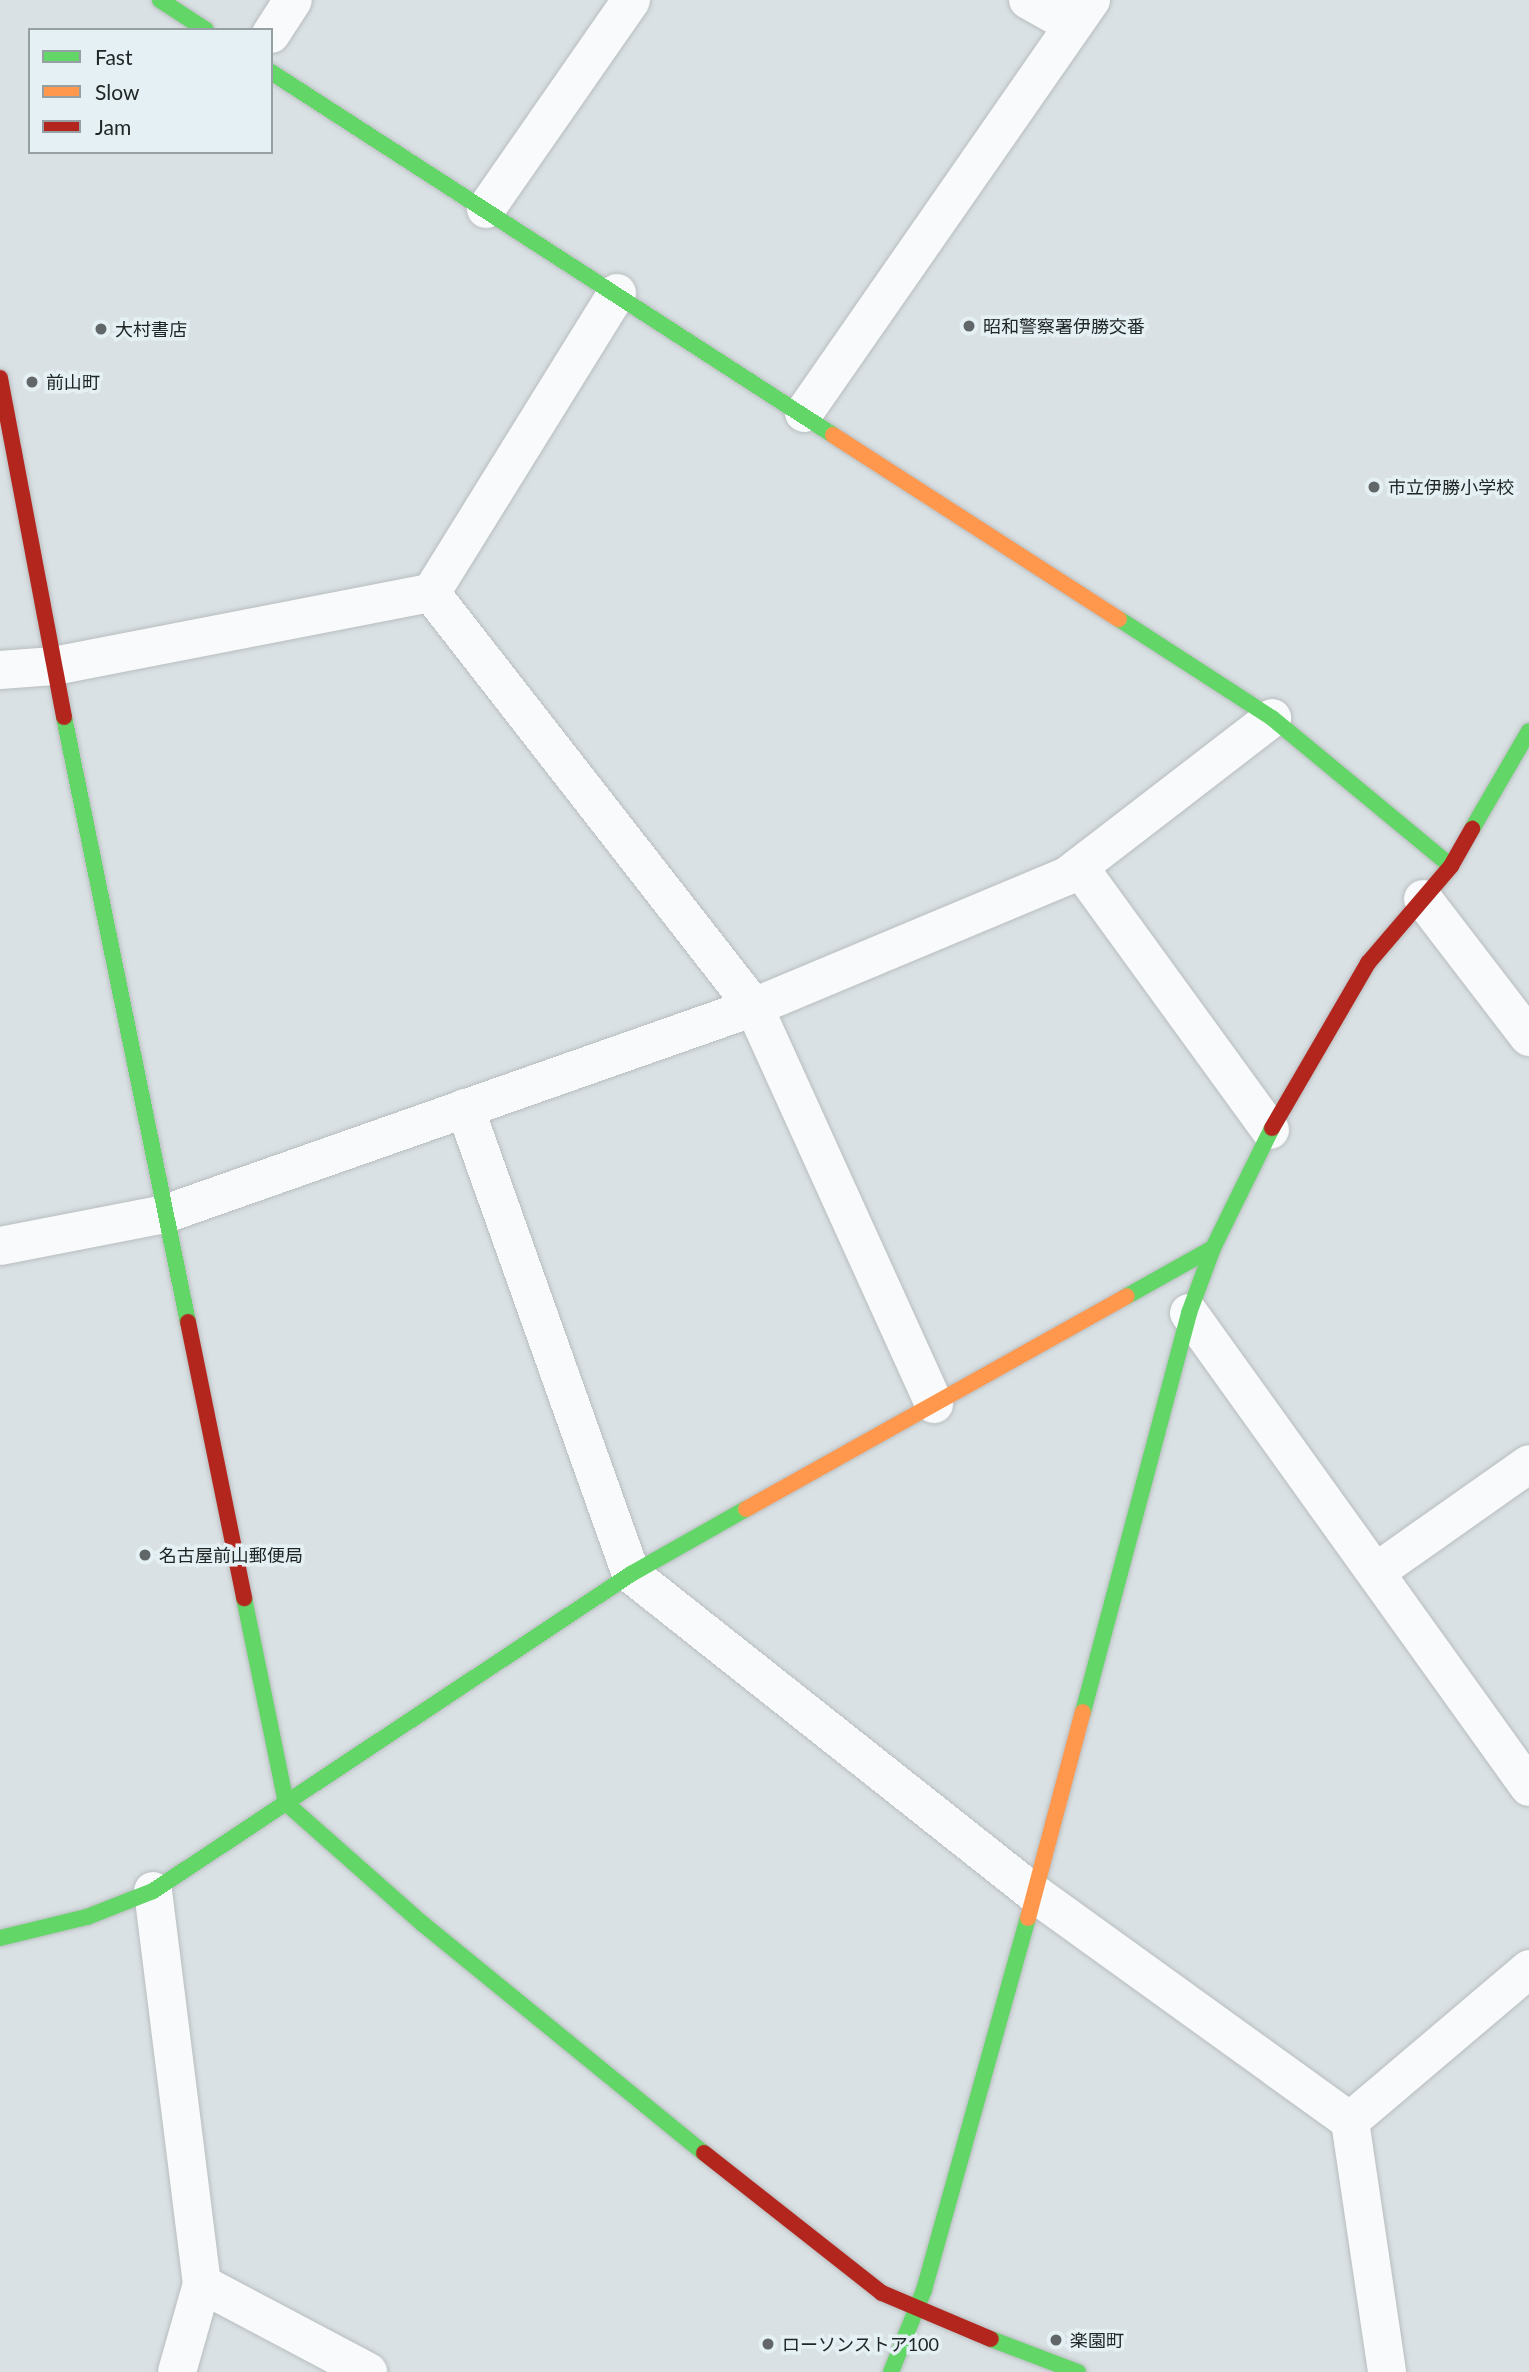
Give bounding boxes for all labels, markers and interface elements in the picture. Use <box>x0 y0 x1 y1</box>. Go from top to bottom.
legend <box>28 28 273 154</box>
text: Fast <box>95 44 132 69</box>
text: Slow <box>95 79 139 104</box>
text: Jam <box>95 114 131 139</box>
place label: 昭和警察署伊勝交番 <box>983 315 1145 337</box>
place label: 大村書店 <box>115 318 187 340</box>
marker: 昭和警察署伊勝交番 <box>961 318 977 334</box>
marker: 大村書店 <box>93 321 109 337</box>
place label: 前山町 <box>46 371 100 393</box>
marker: 前山町 <box>24 374 40 390</box>
place label: 市立伊勝小学校 <box>1388 476 1514 498</box>
marker: 市立伊勝小学校 <box>1366 479 1382 495</box>
place label: 名古屋前山郵便局 <box>159 1544 303 1566</box>
marker: 名古屋前山郵便局 <box>137 1547 153 1563</box>
place label: 楽園町 <box>1070 2329 1124 2351</box>
marker: 楽園町 <box>1048 2332 1064 2348</box>
place label: ローソンストア100 <box>782 2333 939 2355</box>
marker: ローソンストア100 <box>760 2336 776 2352</box>

